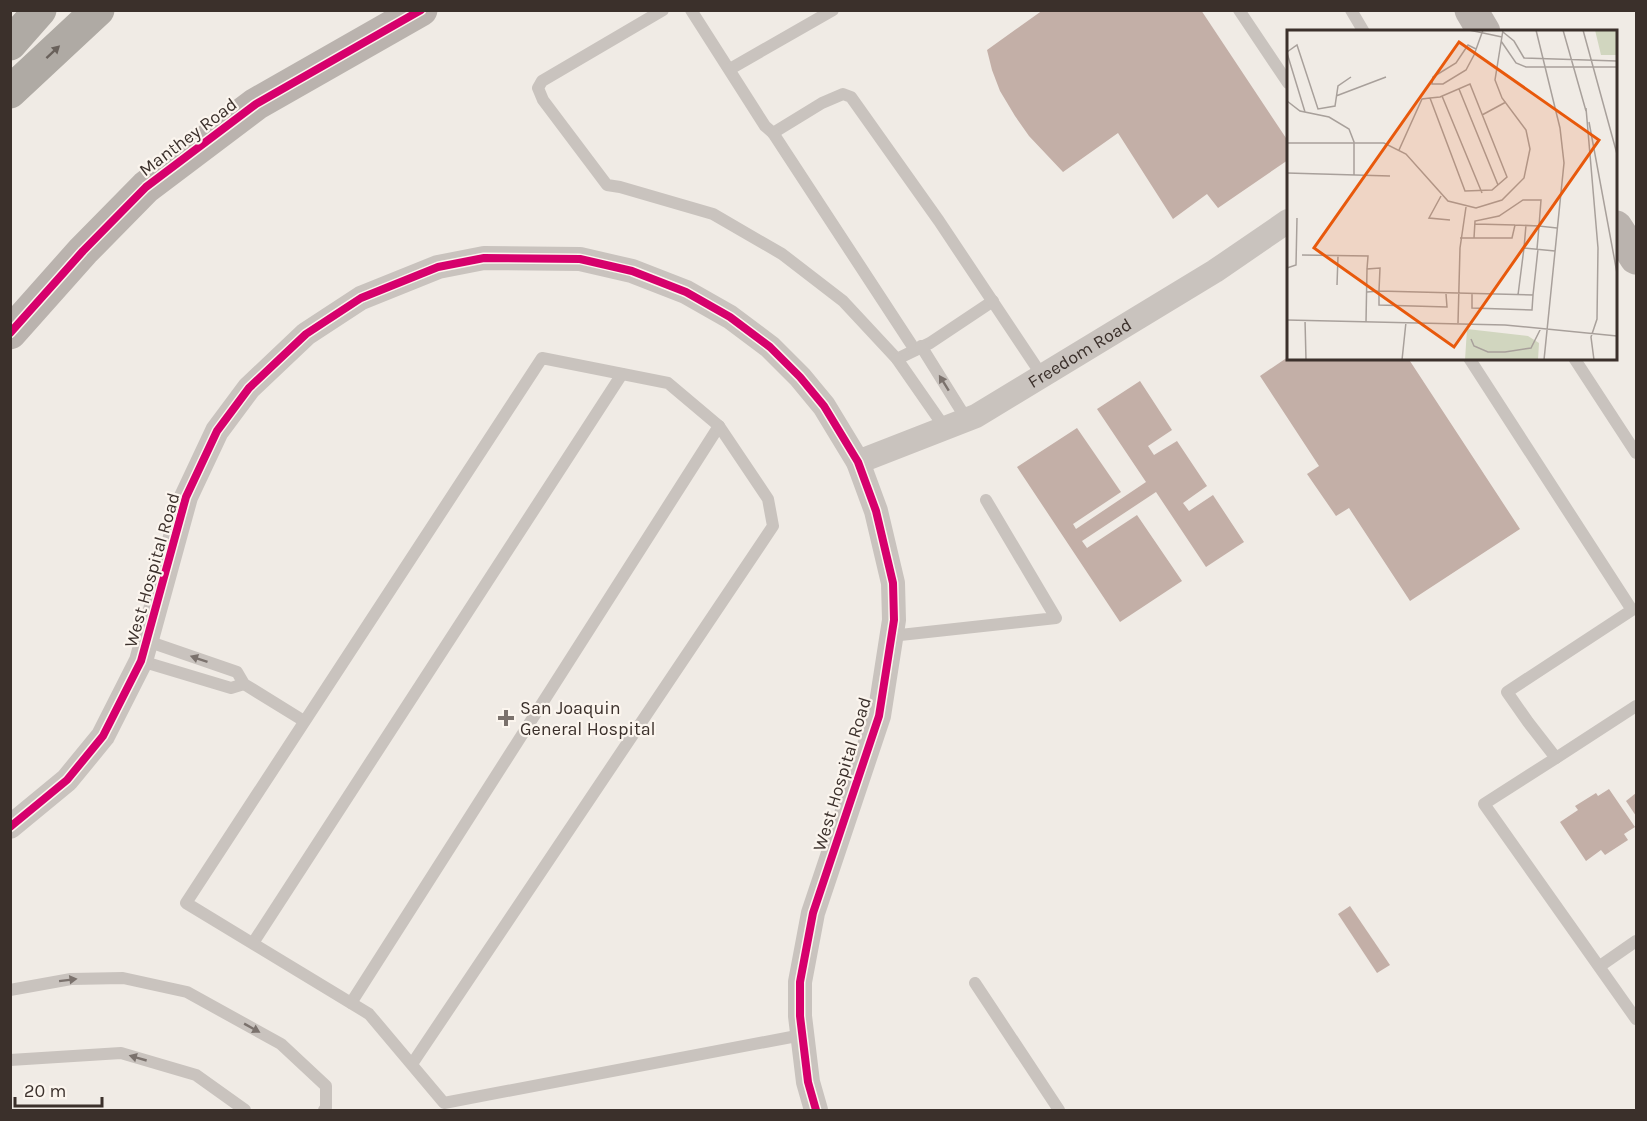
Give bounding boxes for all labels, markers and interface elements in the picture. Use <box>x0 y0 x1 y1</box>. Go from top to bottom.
inset map <box>1287 30 1617 360</box>
one-way arrow <box>46 45 61 59</box>
street label: Manthey Road <box>135 93 241 181</box>
street label: Freedom Road <box>1024 313 1136 393</box>
one-way arrow <box>938 375 949 391</box>
street label: West Hospital Road <box>119 490 185 650</box>
one-way arrow <box>190 653 208 663</box>
street label: West Hospital Road <box>808 694 876 854</box>
place label: San Joaquin General Hospital <box>520 697 656 740</box>
marker: San Joaquin General Hospital <box>497 709 515 727</box>
one-way arrow <box>59 975 78 985</box>
one-way arrow <box>244 1023 261 1033</box>
one-way arrow <box>129 1053 147 1062</box>
scale bar <box>15 1070 102 1108</box>
text: 20 m <box>24 1080 66 1102</box>

